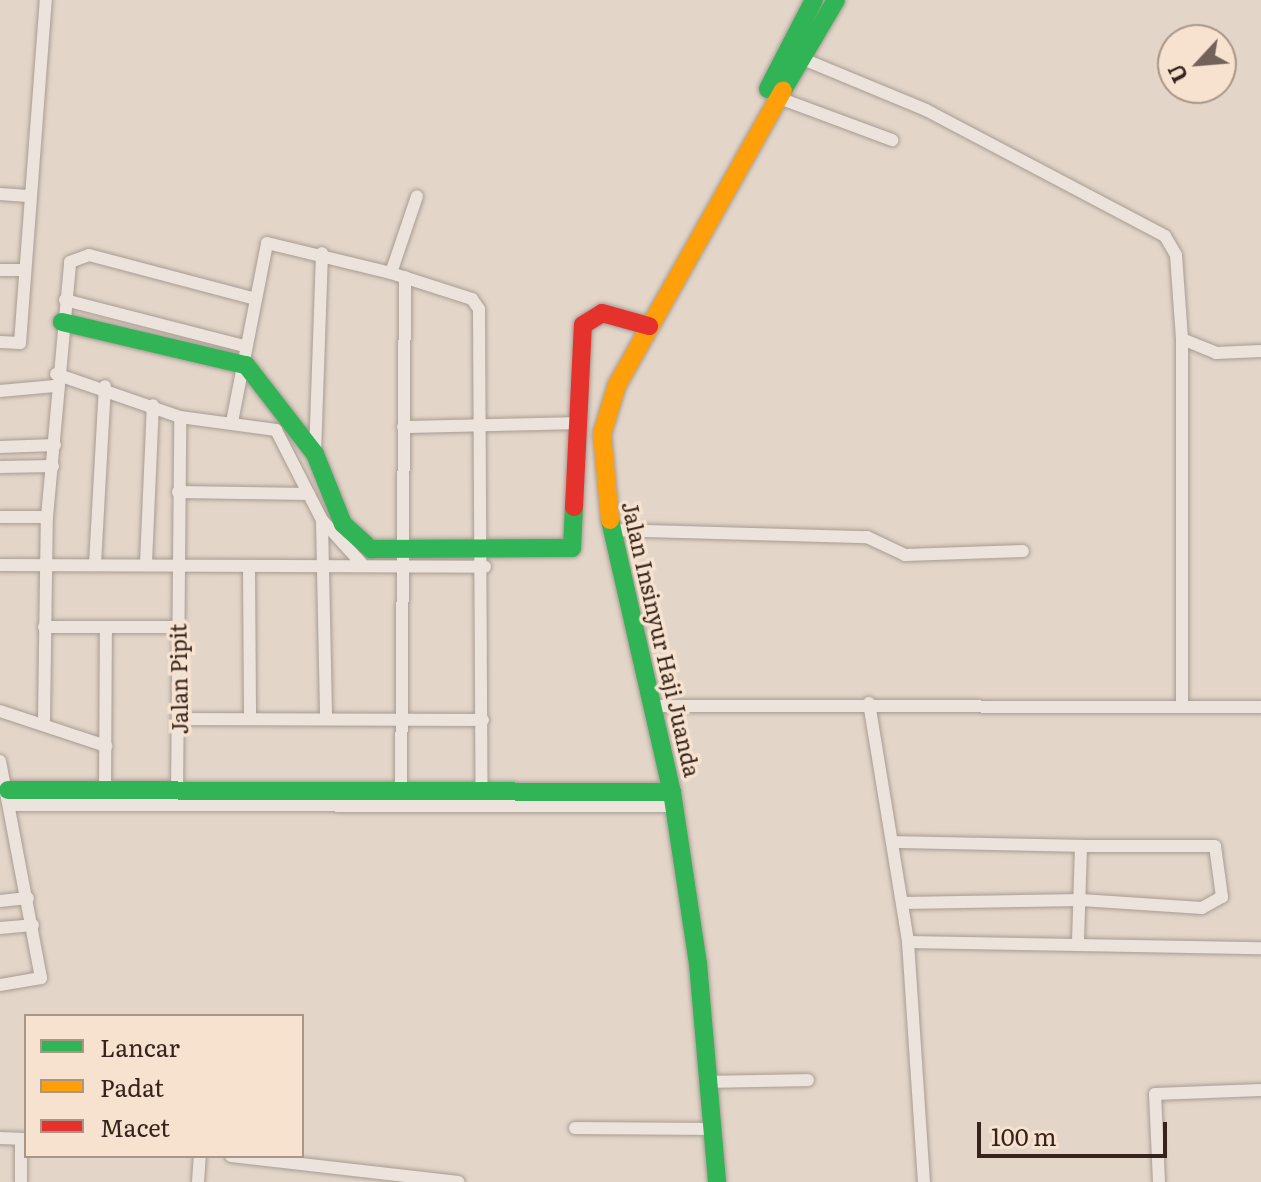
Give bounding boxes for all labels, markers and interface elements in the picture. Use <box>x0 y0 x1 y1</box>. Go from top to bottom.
north arrow <box>1157 24 1237 104</box>
text: U <box>1158 59 1195 89</box>
street label: Jalan Insinyur Haji Juanda <box>617 499 707 779</box>
street label: Jalan Pipit <box>164 623 192 735</box>
legend <box>24 1014 304 1158</box>
text: Lancar <box>100 1029 180 1064</box>
text: Padat <box>100 1069 164 1104</box>
scale bar <box>981 1106 1171 1156</box>
text: Macet <box>100 1109 170 1144</box>
text: 100 m <box>991 1118 1057 1153</box>

